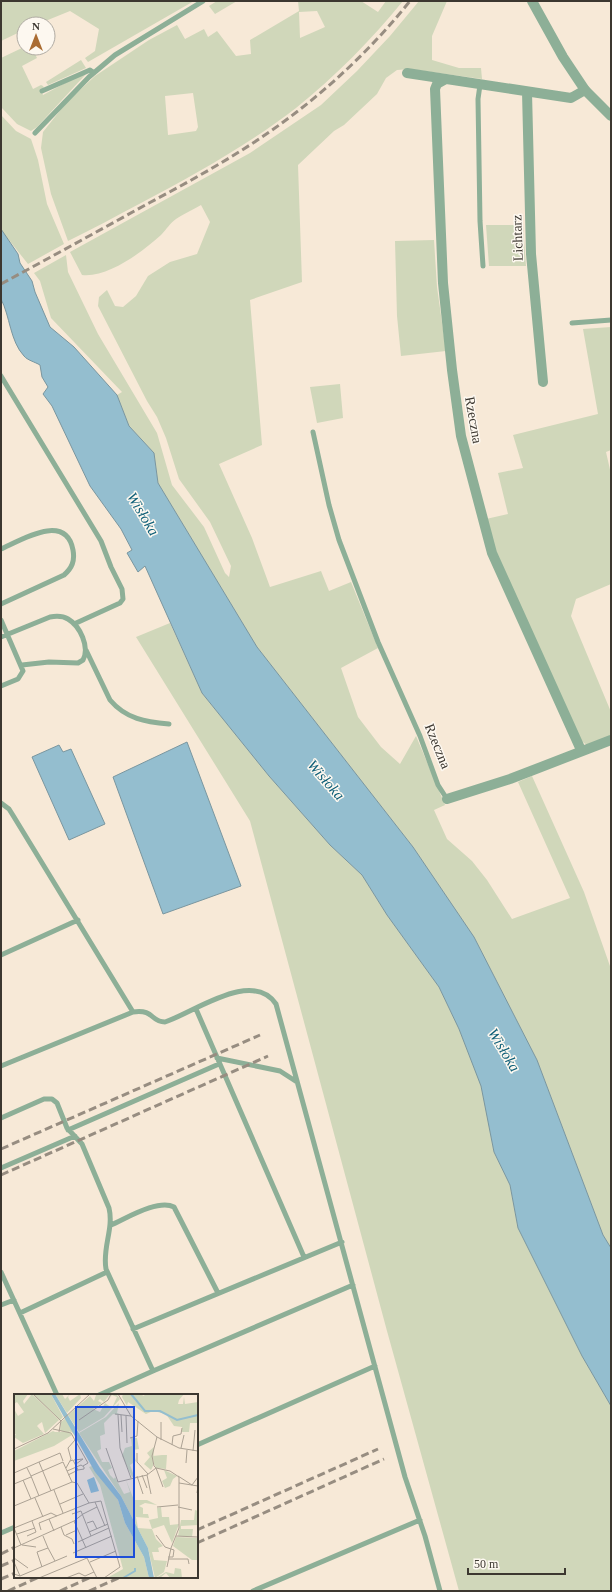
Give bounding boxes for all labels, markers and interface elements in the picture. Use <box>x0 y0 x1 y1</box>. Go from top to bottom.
north arrow <box>16 16 56 56</box>
text: N <box>32 20 40 32</box>
street label: Lichtarz <box>509 214 526 262</box>
street label: Rzeczna <box>462 395 485 445</box>
water label: Wisłoka <box>124 490 162 538</box>
street label: Rzeczna <box>422 721 454 772</box>
water label: Wisłoka <box>304 757 348 803</box>
water label: Wisłoka <box>485 1026 523 1074</box>
inset map <box>14 1394 198 1578</box>
scale bar <box>468 1550 565 1576</box>
text: 50 m <box>474 1557 499 1571</box>

